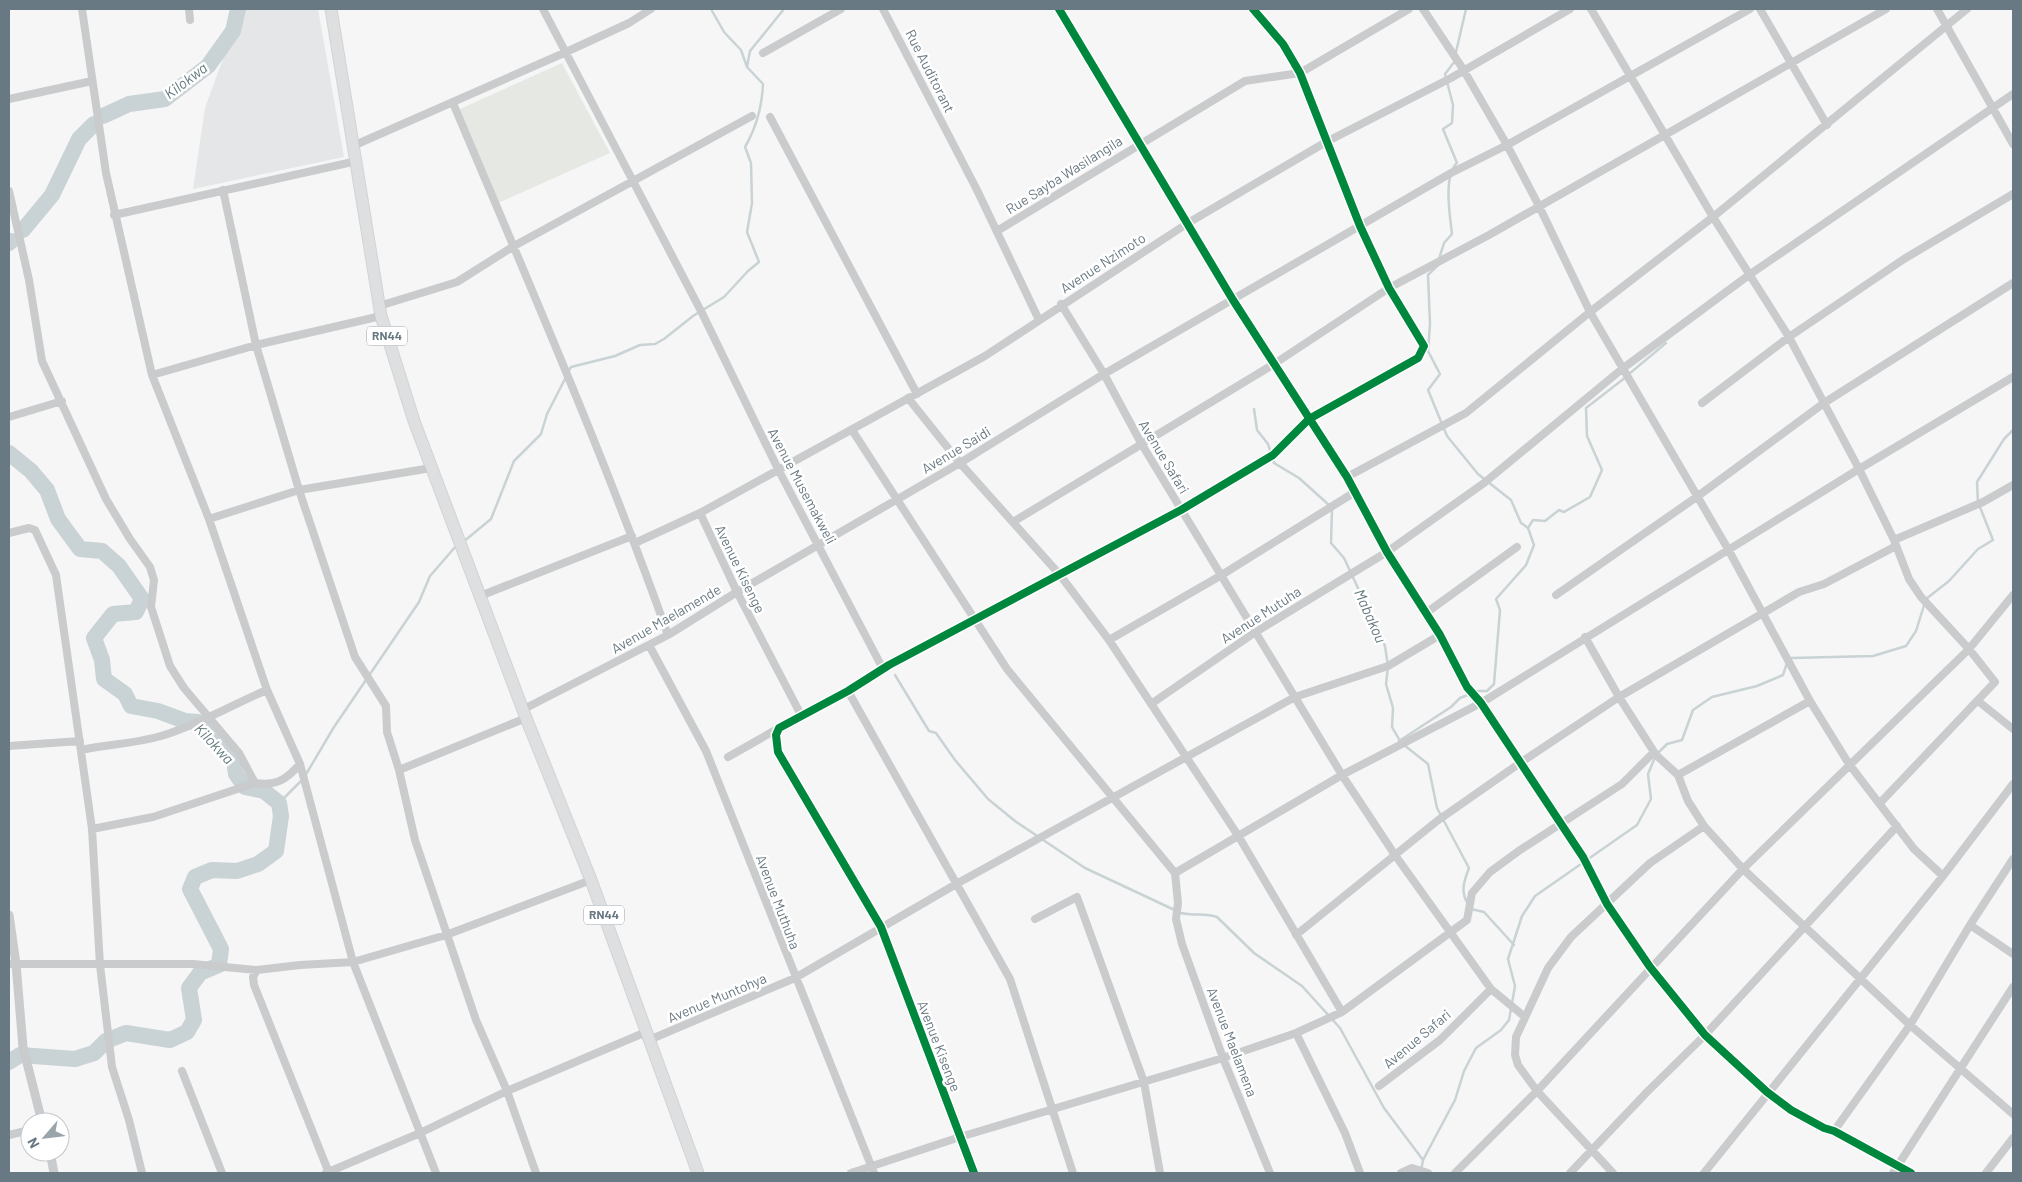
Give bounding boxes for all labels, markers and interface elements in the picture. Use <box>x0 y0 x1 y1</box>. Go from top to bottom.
street label: Rue Auditorant <box>902 26 959 115</box>
water label: Kilokwa <box>160 58 211 102</box>
street label: Rue Sayba Wasilangila <box>1002 132 1125 217</box>
street label: Avenue Nzimoto <box>1057 229 1148 296</box>
road number: RN44 <box>367 326 407 346</box>
street label: Avenue Safari <box>1136 417 1193 497</box>
street label: Avenue Saidi <box>918 422 993 477</box>
street label: Avenue Musemakweli <box>765 425 840 547</box>
street label: Avenue Kisenge <box>712 522 769 616</box>
street label: Avenue Maelamende <box>608 580 724 657</box>
street label: Avenue Mutuha <box>1217 582 1304 647</box>
water label: Mabakou <box>1351 586 1391 645</box>
water label: Kilokwa <box>191 719 238 768</box>
street label: Avenue Muthuha <box>753 852 804 951</box>
road number: RN44 <box>584 906 624 924</box>
street label: Avenue Muntohya <box>665 969 769 1026</box>
street label: Avenue Maelamena <box>1204 985 1261 1099</box>
street label: Avenue Kisenge <box>914 998 965 1094</box>
street label: Avenue Safari <box>1379 1005 1454 1072</box>
north arrow <box>20 1112 70 1162</box>
text: N <box>23 1135 43 1151</box>

